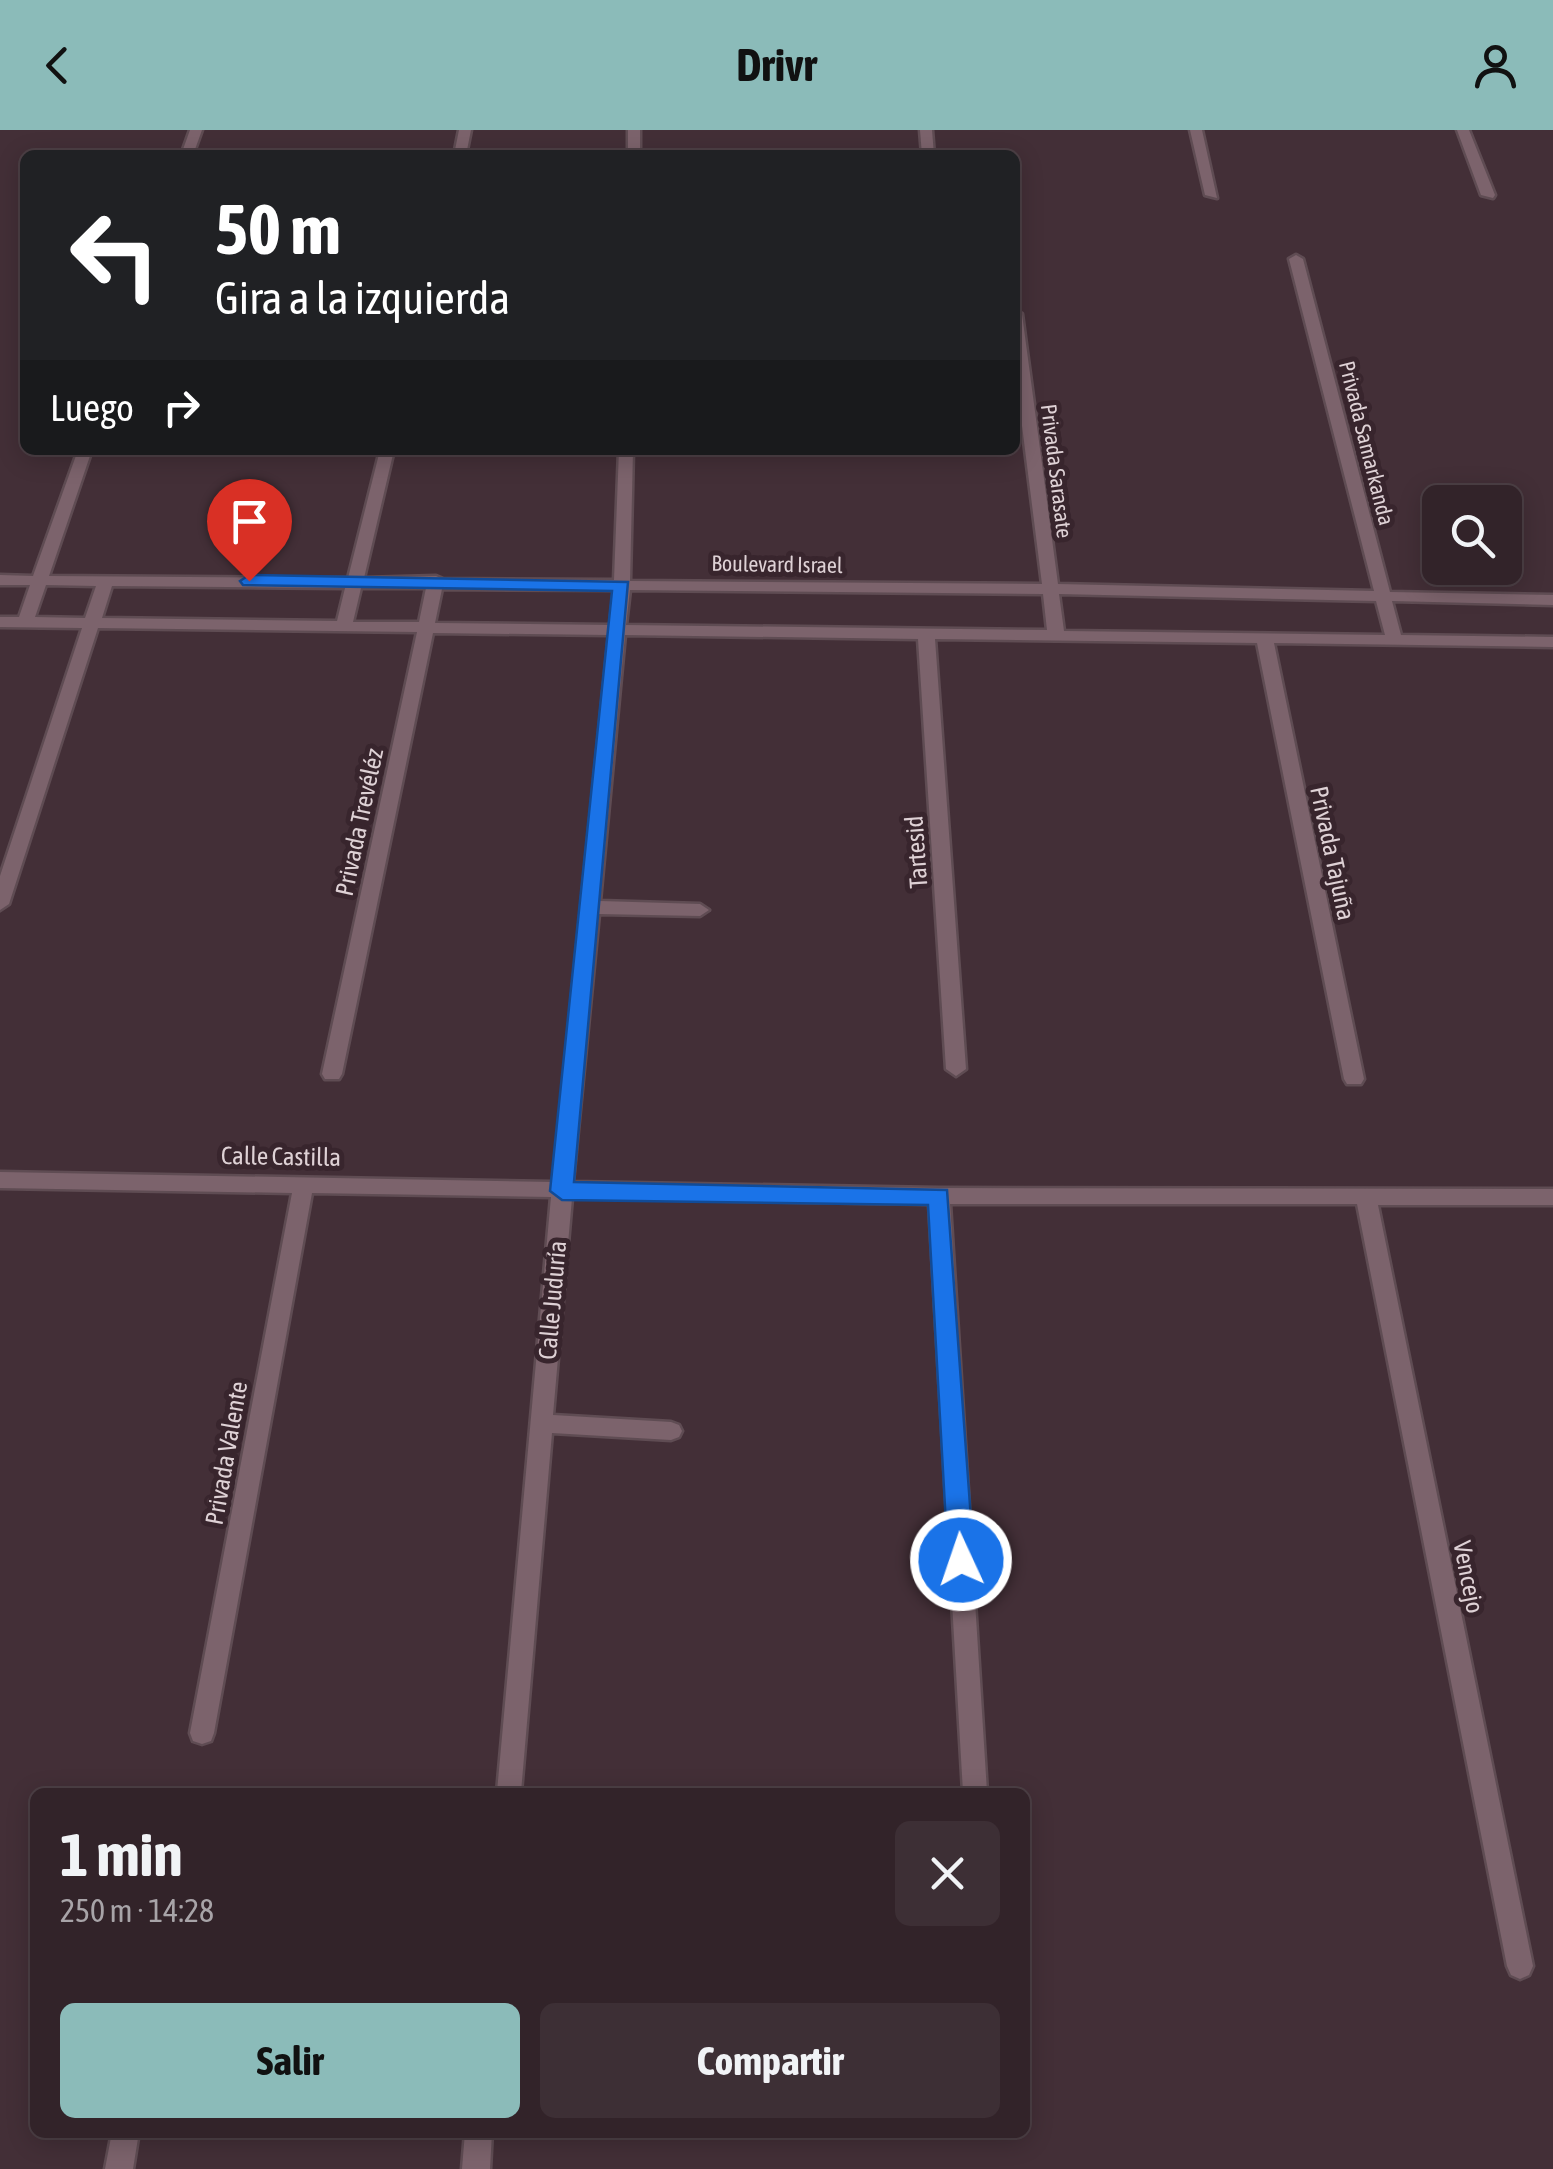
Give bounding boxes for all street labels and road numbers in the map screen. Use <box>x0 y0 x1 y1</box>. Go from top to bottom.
street label: Privada Samarkanda <box>1334 358 1400 528</box>
street label: Privada Sarasate <box>1036 402 1078 540</box>
street label: Boulevard Israel <box>711 550 843 578</box>
street label: Privada Trevéléz <box>330 746 388 898</box>
street label: Privada Tajuña <box>1305 783 1361 923</box>
street label: Tartesid <box>899 815 933 889</box>
street label: Calle Castilla <box>221 1141 341 1171</box>
street label: Calle Juduría <box>533 1239 571 1361</box>
street label: Privada Valente <box>200 1379 252 1527</box>
street label: Vencejo <box>1448 1538 1490 1616</box>

